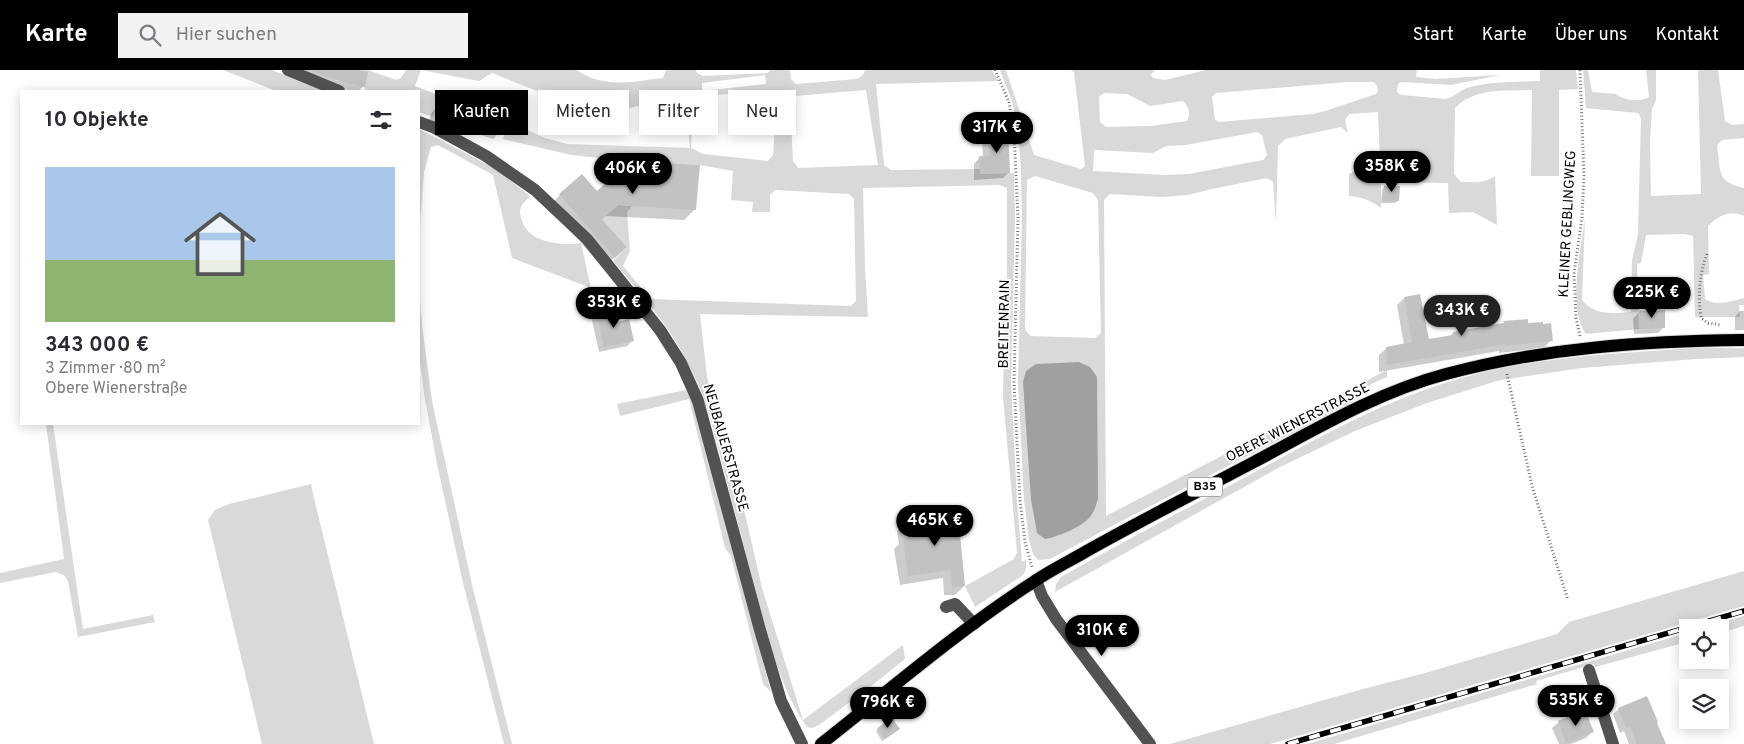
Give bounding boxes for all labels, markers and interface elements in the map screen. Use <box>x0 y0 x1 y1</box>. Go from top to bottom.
search box <box>118 13 468 58</box>
text: Karte <box>25 20 88 50</box>
icon: search <box>136 21 164 49</box>
text: Hier suchen <box>176 23 277 47</box>
text: Start <box>1413 24 1454 47</box>
text: Karte <box>1482 24 1527 47</box>
text: Über uns <box>1555 24 1627 47</box>
text: Kontakt <box>1655 24 1719 47</box>
chip: Kaufen <box>435 90 528 135</box>
chip: Mieten <box>538 90 629 135</box>
chip: Filter <box>639 90 718 135</box>
chip: Neu <box>728 90 796 135</box>
icon: filters <box>367 106 395 134</box>
text: 10 Objekte <box>45 107 149 134</box>
pin: 317K € <box>956 112 1038 154</box>
text: 317K € <box>972 118 1022 138</box>
pin: 358K € <box>1351 150 1433 193</box>
street label: KLEINER GEBLINGWEG <box>1556 150 1580 298</box>
pin: 406K € <box>592 152 674 195</box>
text: 358K € <box>1365 157 1419 177</box>
text: 406K € <box>605 159 661 179</box>
icon: home <box>175 199 265 289</box>
pin: 225K € <box>1611 276 1693 319</box>
street label: BREITENRAIN <box>996 279 1014 369</box>
text: 225K € <box>1625 283 1679 303</box>
pin: 353K € <box>573 286 655 329</box>
text: 353K € <box>587 293 641 313</box>
pin: 343K € <box>1421 294 1503 337</box>
text: 343K € <box>1435 301 1489 321</box>
text: 343 000 € <box>45 332 149 359</box>
text: 3 Zimmer · 80 m² <box>45 359 166 379</box>
text: Obere Wienerstraße <box>45 379 187 399</box>
street label: OBERE WIENERSTRASSE <box>1223 379 1373 467</box>
street label: NEUBAUERSTRASSE <box>699 382 751 514</box>
road number: B35 <box>1188 478 1222 497</box>
pin: 465K € <box>894 504 976 547</box>
text: 465K € <box>907 511 963 531</box>
pin: 310K € <box>1061 614 1143 657</box>
map controls <box>1679 619 1729 729</box>
button: locate <box>1679 619 1729 669</box>
text: 310K € <box>1076 621 1128 641</box>
button: layers <box>1679 679 1729 729</box>
pin: 535K € <box>1535 684 1617 727</box>
pin: 796K € <box>847 686 929 729</box>
text: 535K € <box>1549 691 1603 711</box>
text: 796K € <box>861 693 915 713</box>

